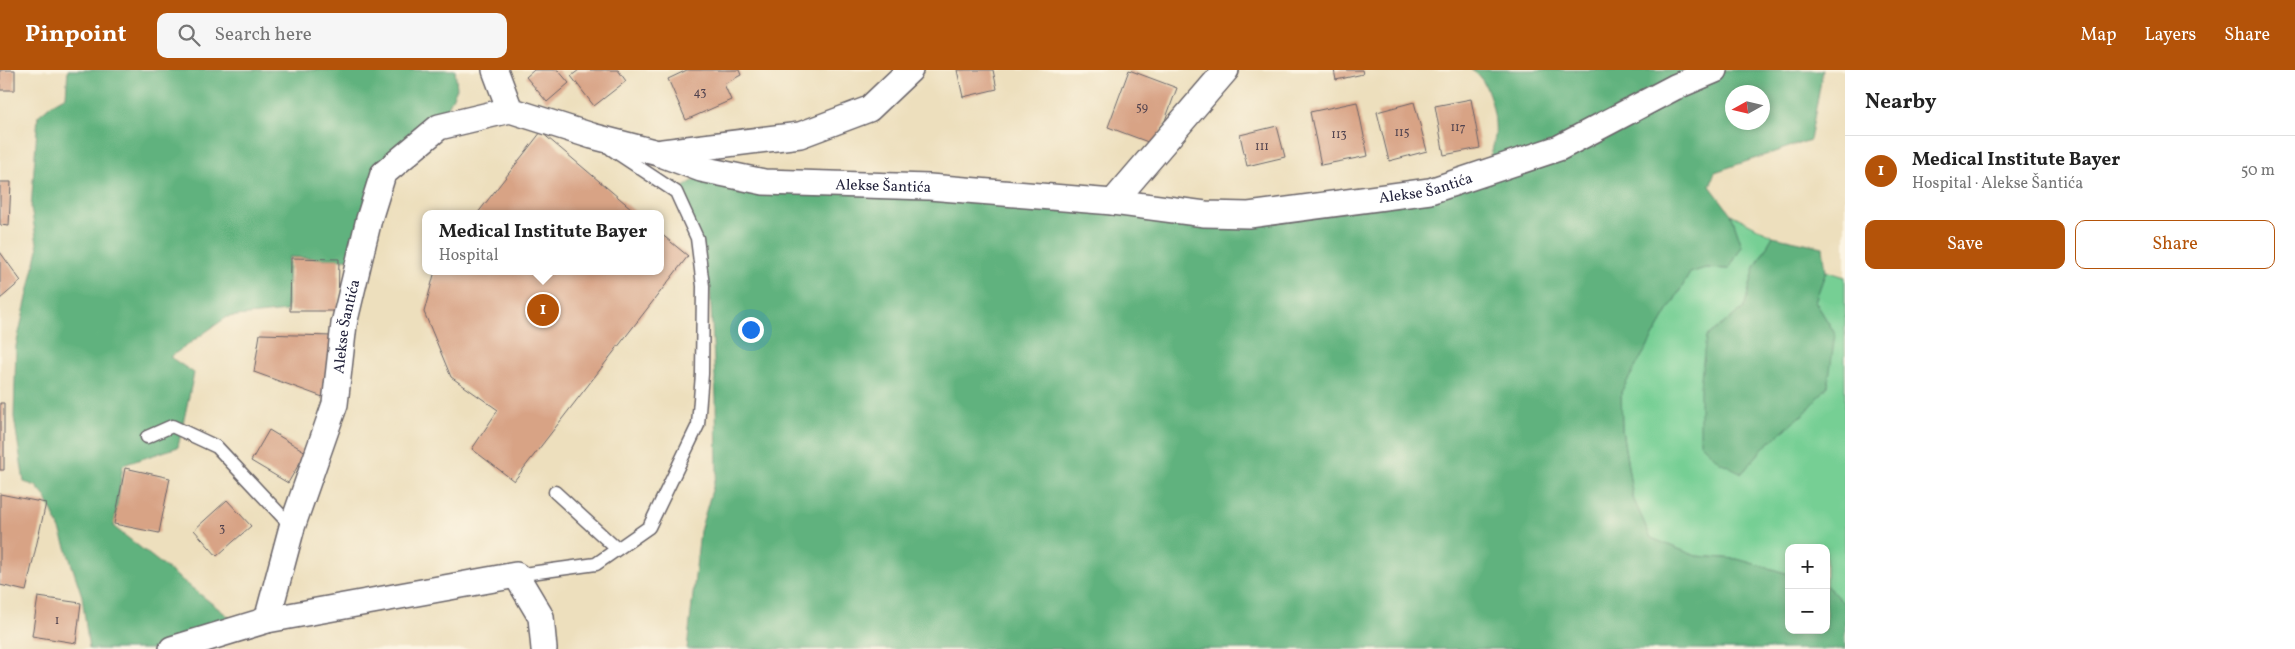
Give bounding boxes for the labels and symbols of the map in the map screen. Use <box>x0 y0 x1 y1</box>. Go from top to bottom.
house number: 43 <box>694 85 706 101</box>
north arrow <box>1725 85 1770 130</box>
house number: 59 <box>1136 100 1148 116</box>
house number: 117 <box>1450 120 1466 136</box>
house number: 115 <box>1394 125 1410 141</box>
house number: 113 <box>1331 127 1347 143</box>
house number: 111 <box>1255 139 1269 155</box>
street label: Alekse Šantića <box>1378 169 1476 210</box>
street label: Alekse Šantića <box>835 175 931 199</box>
street label: Alekse Šantića <box>329 277 366 375</box>
pin: 1 <box>527 291 559 329</box>
your location <box>738 317 764 343</box>
house number: 3 <box>219 521 225 537</box>
house number: 1 <box>55 613 59 629</box>

